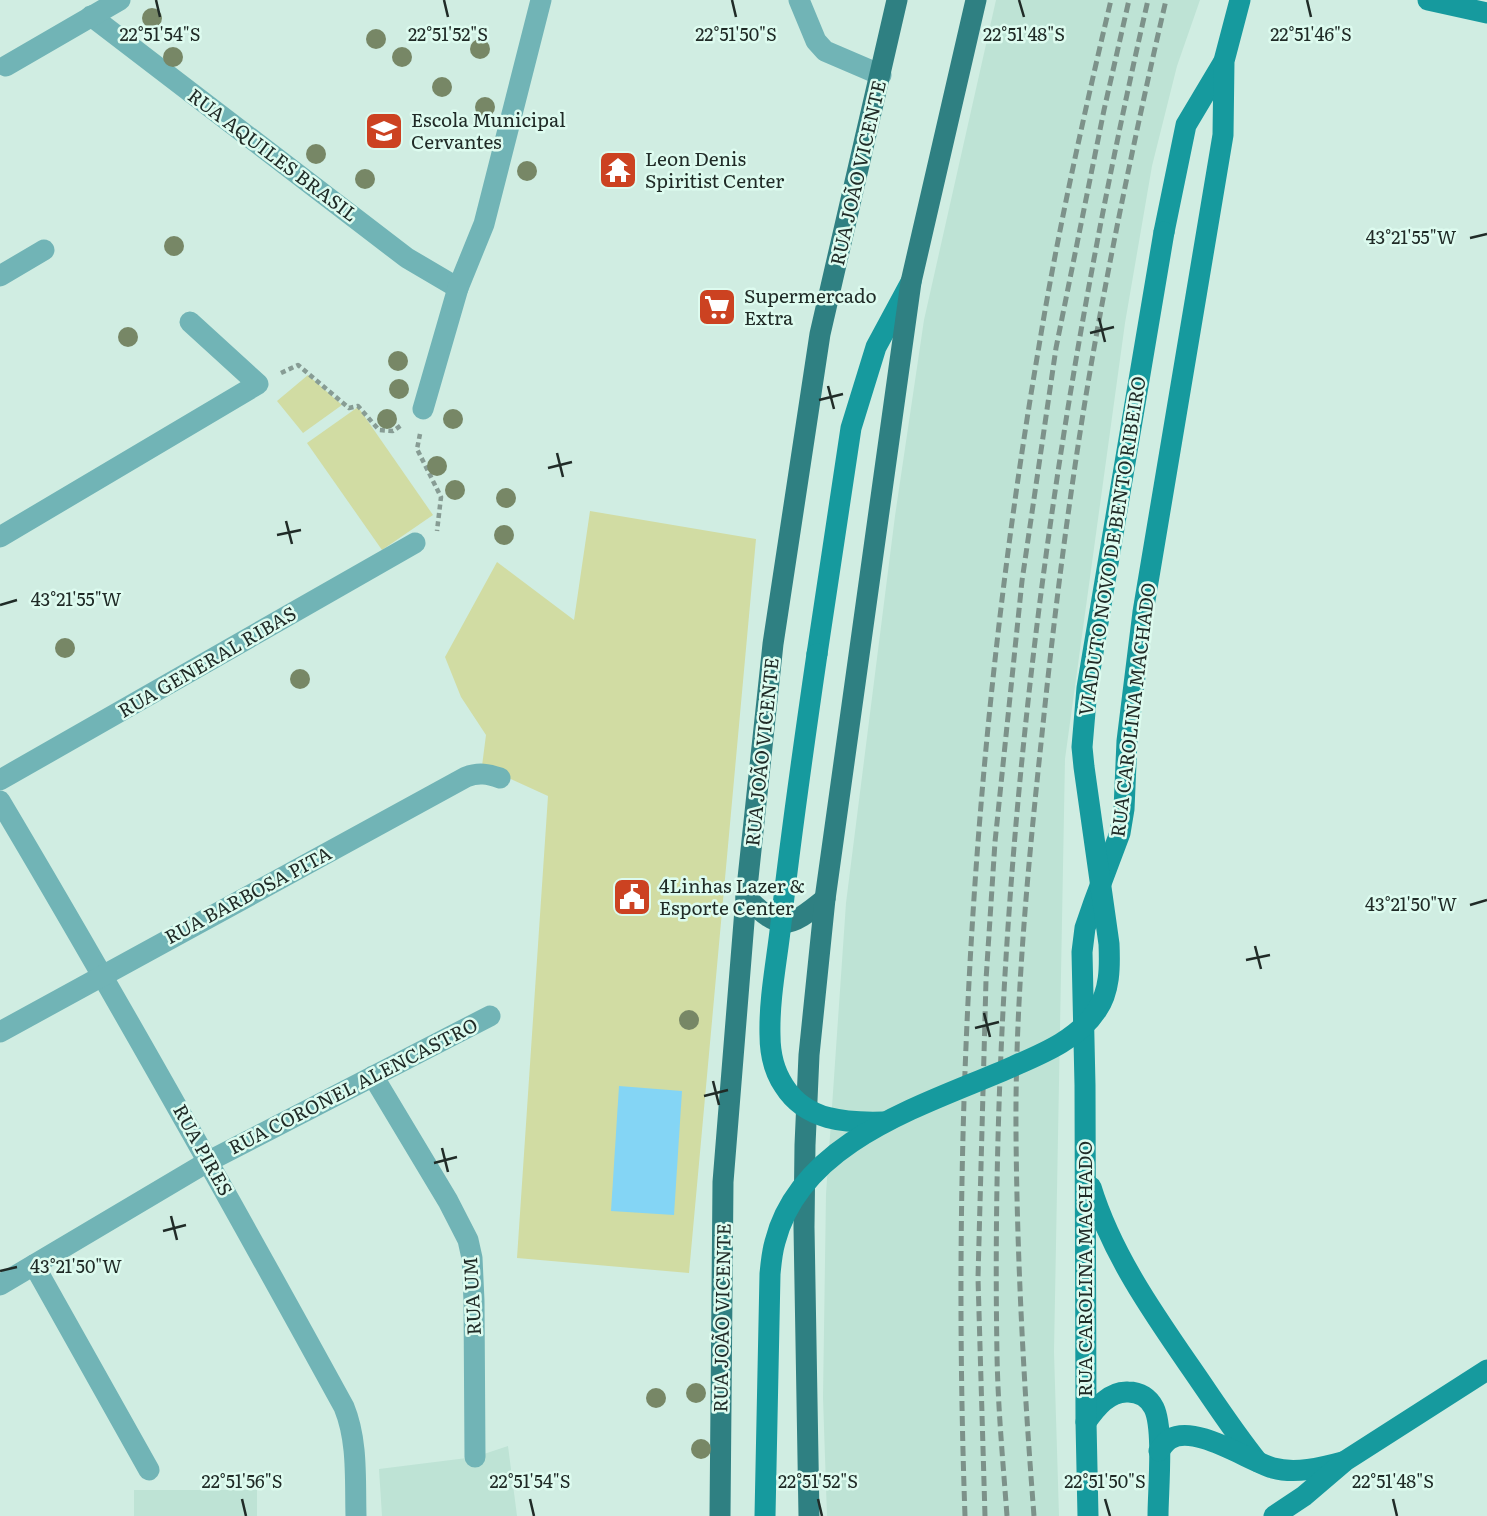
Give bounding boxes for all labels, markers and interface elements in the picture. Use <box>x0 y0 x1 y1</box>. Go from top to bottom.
text: 22°51'54"S <box>119 20 201 47</box>
text: 22°51'52"S <box>408 20 488 47</box>
text: 22°51'50"S <box>695 20 777 47</box>
text: 22°51'48"S <box>983 20 1065 47</box>
text: 22°51'46"S <box>1270 20 1352 47</box>
street label: RUA JOÃO VICENTE <box>822 77 892 268</box>
street label: RUA AQUILES BRASIL <box>183 81 364 228</box>
place label: Escola Municipal Cervantes <box>411 105 566 155</box>
school or university icon: Escola Municipal Cervantes <box>363 110 405 152</box>
place label: Leon Denis Spiritist Center <box>645 144 784 194</box>
temple icon: Leon Denis Spiritist Center <box>597 149 639 191</box>
text: 43°21'55"W <box>1366 223 1457 250</box>
place label: Supermercado Extra <box>744 281 877 331</box>
supermarket icon: Supermercado Extra <box>696 286 738 328</box>
street label: VIADUTO NOVO DE BENTO RIBEIRO <box>1070 374 1152 718</box>
street label: RUA CAROLINA MACHADO <box>1103 581 1162 839</box>
text: 43°21'55"W <box>31 585 122 612</box>
street label: RUA GENERAL RIBAS <box>112 599 301 724</box>
street label: RUA JOÃO VICENTE <box>737 656 785 848</box>
street label: RUA BARBOSA PITA <box>159 838 336 950</box>
place label: 4Linhas Lazer & Esporte Center <box>659 871 805 921</box>
public building icon: 4Linhas Lazer & Esporte Center <box>611 876 653 918</box>
text: 43°21'50"W <box>1365 890 1457 917</box>
street label: RUA CORONEL ALENCASTRO <box>223 1010 482 1160</box>
street label: RUA PIRES <box>167 1099 241 1200</box>
street label: RUA CAROLINA MACHADO <box>1070 1141 1098 1397</box>
street label: RUA JOÃO VICENTE <box>705 1223 737 1413</box>
text: 43°21'50"W <box>30 1252 122 1279</box>
street label: RUA UM <box>455 1256 487 1336</box>
text: 22°51'56"S <box>202 1467 282 1494</box>
text: 22°51'54"S <box>489 1467 571 1494</box>
text: 22°51'52"S <box>778 1467 858 1494</box>
text: 22°51'50"S <box>1064 1467 1146 1494</box>
text: 22°51'48"S <box>1352 1467 1434 1494</box>

